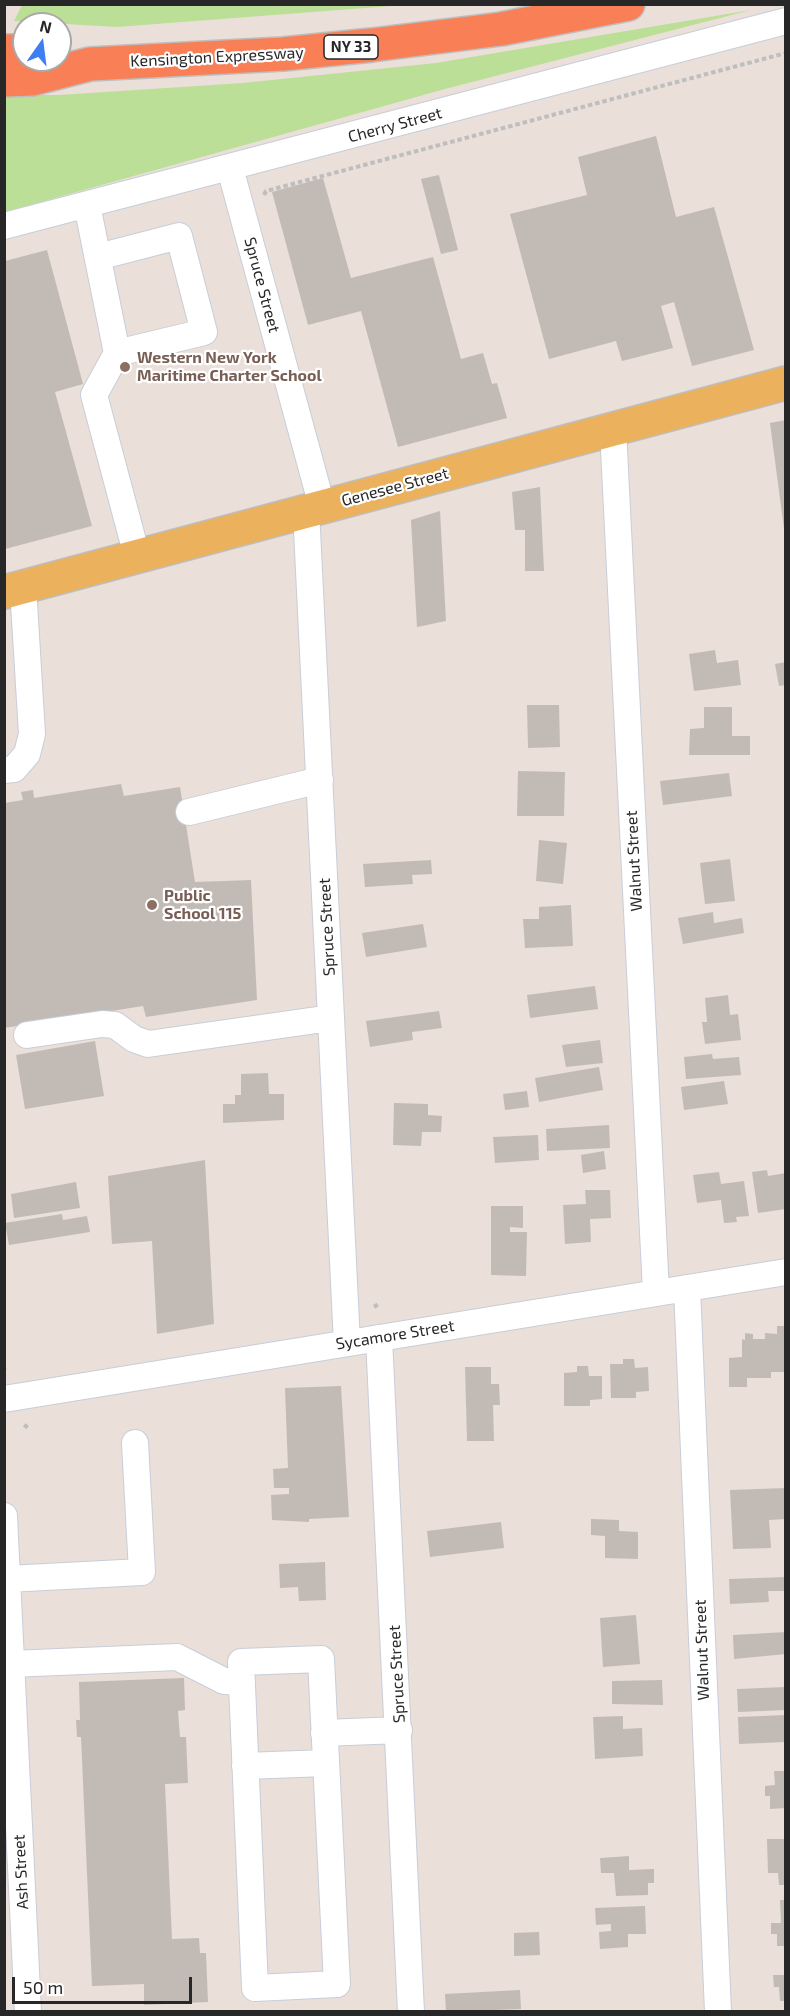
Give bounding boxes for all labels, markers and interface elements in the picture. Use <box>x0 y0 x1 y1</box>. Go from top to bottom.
north arrow <box>12 12 72 72</box>
text: N <box>38 15 54 37</box>
road number: NY 33 <box>324 35 378 59</box>
street label: Kensington Expressway <box>130 43 304 71</box>
street label: Cherry Street <box>346 103 444 147</box>
street label: Spruce Street <box>240 235 284 335</box>
place label: Western New York Maritime Charter School <box>137 348 322 386</box>
marker: Western New York Maritime Charter School <box>118 360 132 374</box>
street label: Genesee Street <box>339 464 451 510</box>
street label: Walnut Street <box>622 810 646 912</box>
street label: Spruce Street <box>315 878 339 976</box>
place label: Public School 115 <box>164 886 241 924</box>
marker: Public School 115 <box>145 898 159 912</box>
street label: Sycamore Street <box>334 1316 456 1354</box>
street label: Walnut Street <box>691 1599 713 1701</box>
street label: Spruce Street <box>385 1625 409 1723</box>
street label: Ash Street <box>9 1834 33 1910</box>
scale bar <box>15 1965 195 2003</box>
text: 50 m <box>23 1976 63 1998</box>

